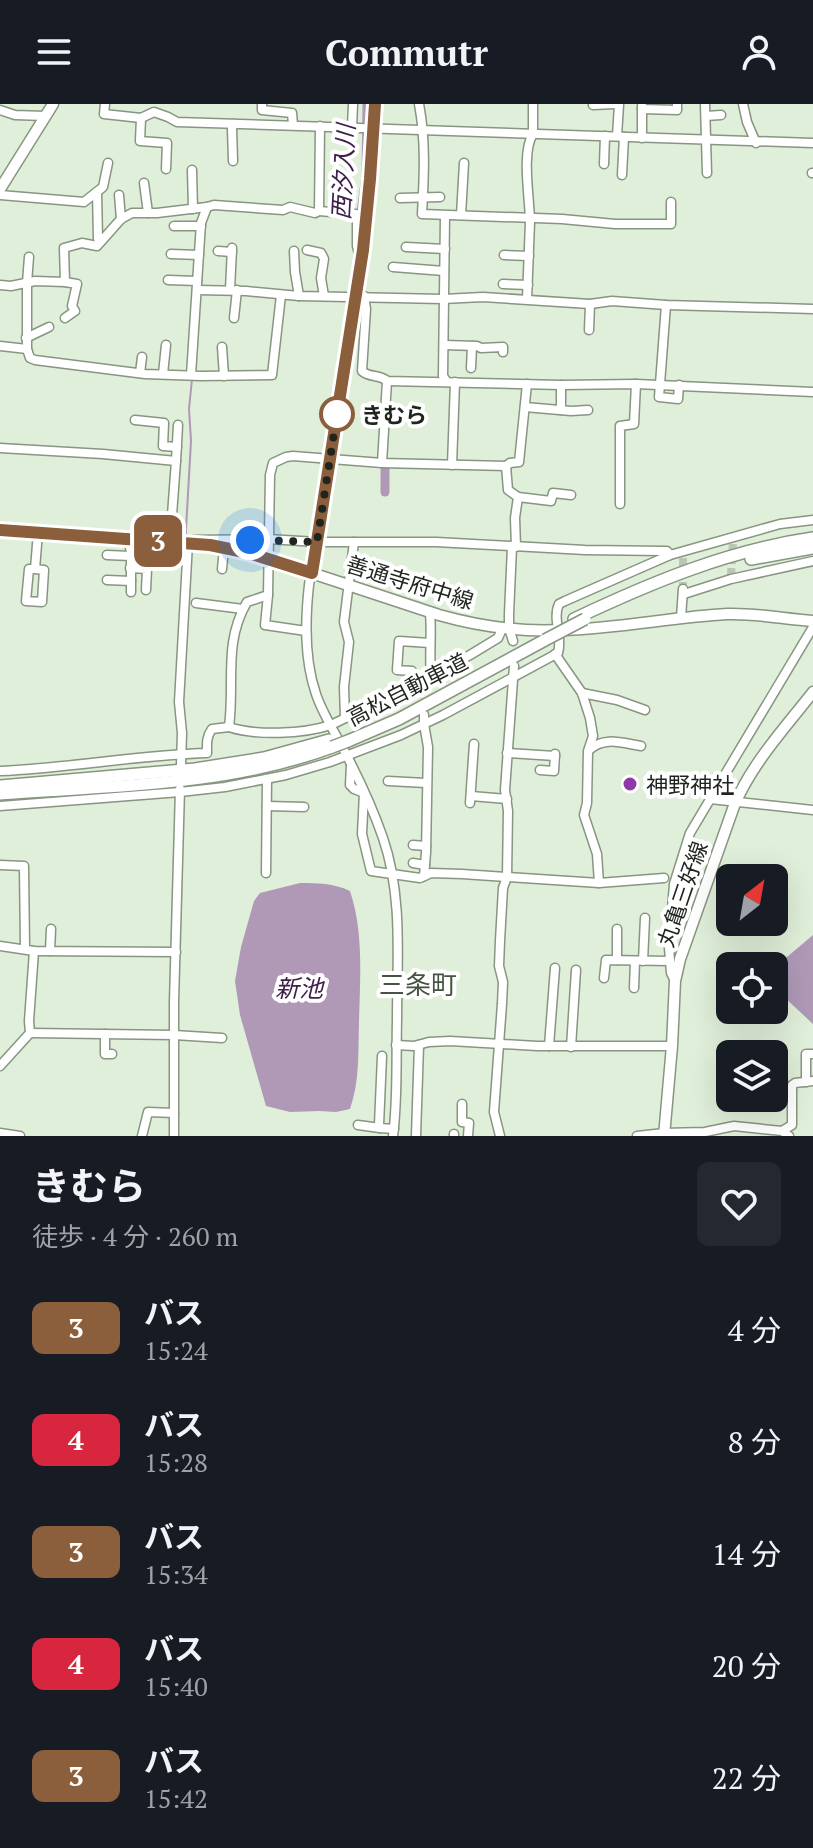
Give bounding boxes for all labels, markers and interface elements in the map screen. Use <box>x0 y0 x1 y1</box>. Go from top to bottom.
text: Commutr <box>325 29 488 76</box>
icon: menu <box>32 30 76 74</box>
icon: person <box>737 30 781 74</box>
water label: 西汐入川 <box>325 120 362 221</box>
marker: きむら <box>320 397 354 431</box>
place label: きむら <box>361 400 427 429</box>
line badge: 3 <box>132 515 184 567</box>
your location <box>230 520 270 560</box>
text: 3 <box>150 522 166 559</box>
street label: 善通寺府中線 <box>343 549 477 615</box>
street label: 高松自動車道 <box>342 646 472 732</box>
place label: 神野神社 <box>646 770 734 799</box>
marker: 神野神社 <box>621 775 639 793</box>
street label: 丸亀三好線 <box>650 837 714 951</box>
north arrow <box>716 864 788 936</box>
map controls <box>716 864 788 1112</box>
button: locate <box>716 952 788 1024</box>
district label: 三条町 <box>379 967 457 1001</box>
water label: 新池 <box>275 972 325 1004</box>
button: layers <box>716 1040 788 1112</box>
text: きむら <box>32 1161 146 1211</box>
button: heart <box>697 1162 781 1246</box>
text: 徒歩 · 4 分 · 260 m <box>32 1219 238 1253</box>
text: バス <box>144 1293 204 1333</box>
text: 3 <box>68 1309 84 1346</box>
text: 4 分 <box>728 1310 781 1350</box>
text: 15:24 <box>144 1333 208 1367</box>
text: バス <box>144 1405 204 1445</box>
text: 4 <box>68 1421 84 1458</box>
text: 8 分 <box>728 1422 781 1462</box>
text: 15:28 <box>144 1445 208 1479</box>
text: バス <box>144 1517 204 1557</box>
text: 3 <box>68 1533 84 1570</box>
text: 14 分 <box>712 1534 781 1574</box>
text: 15:34 <box>144 1557 208 1591</box>
text: バス <box>144 1629 204 1669</box>
text: 4 <box>68 1645 84 1682</box>
text: 20 分 <box>712 1646 781 1686</box>
text: 15:40 <box>144 1669 208 1703</box>
text: バス <box>144 1741 204 1781</box>
text: 3 <box>68 1757 84 1794</box>
text: 22 分 <box>712 1758 781 1798</box>
text: 15:42 <box>144 1781 208 1815</box>

